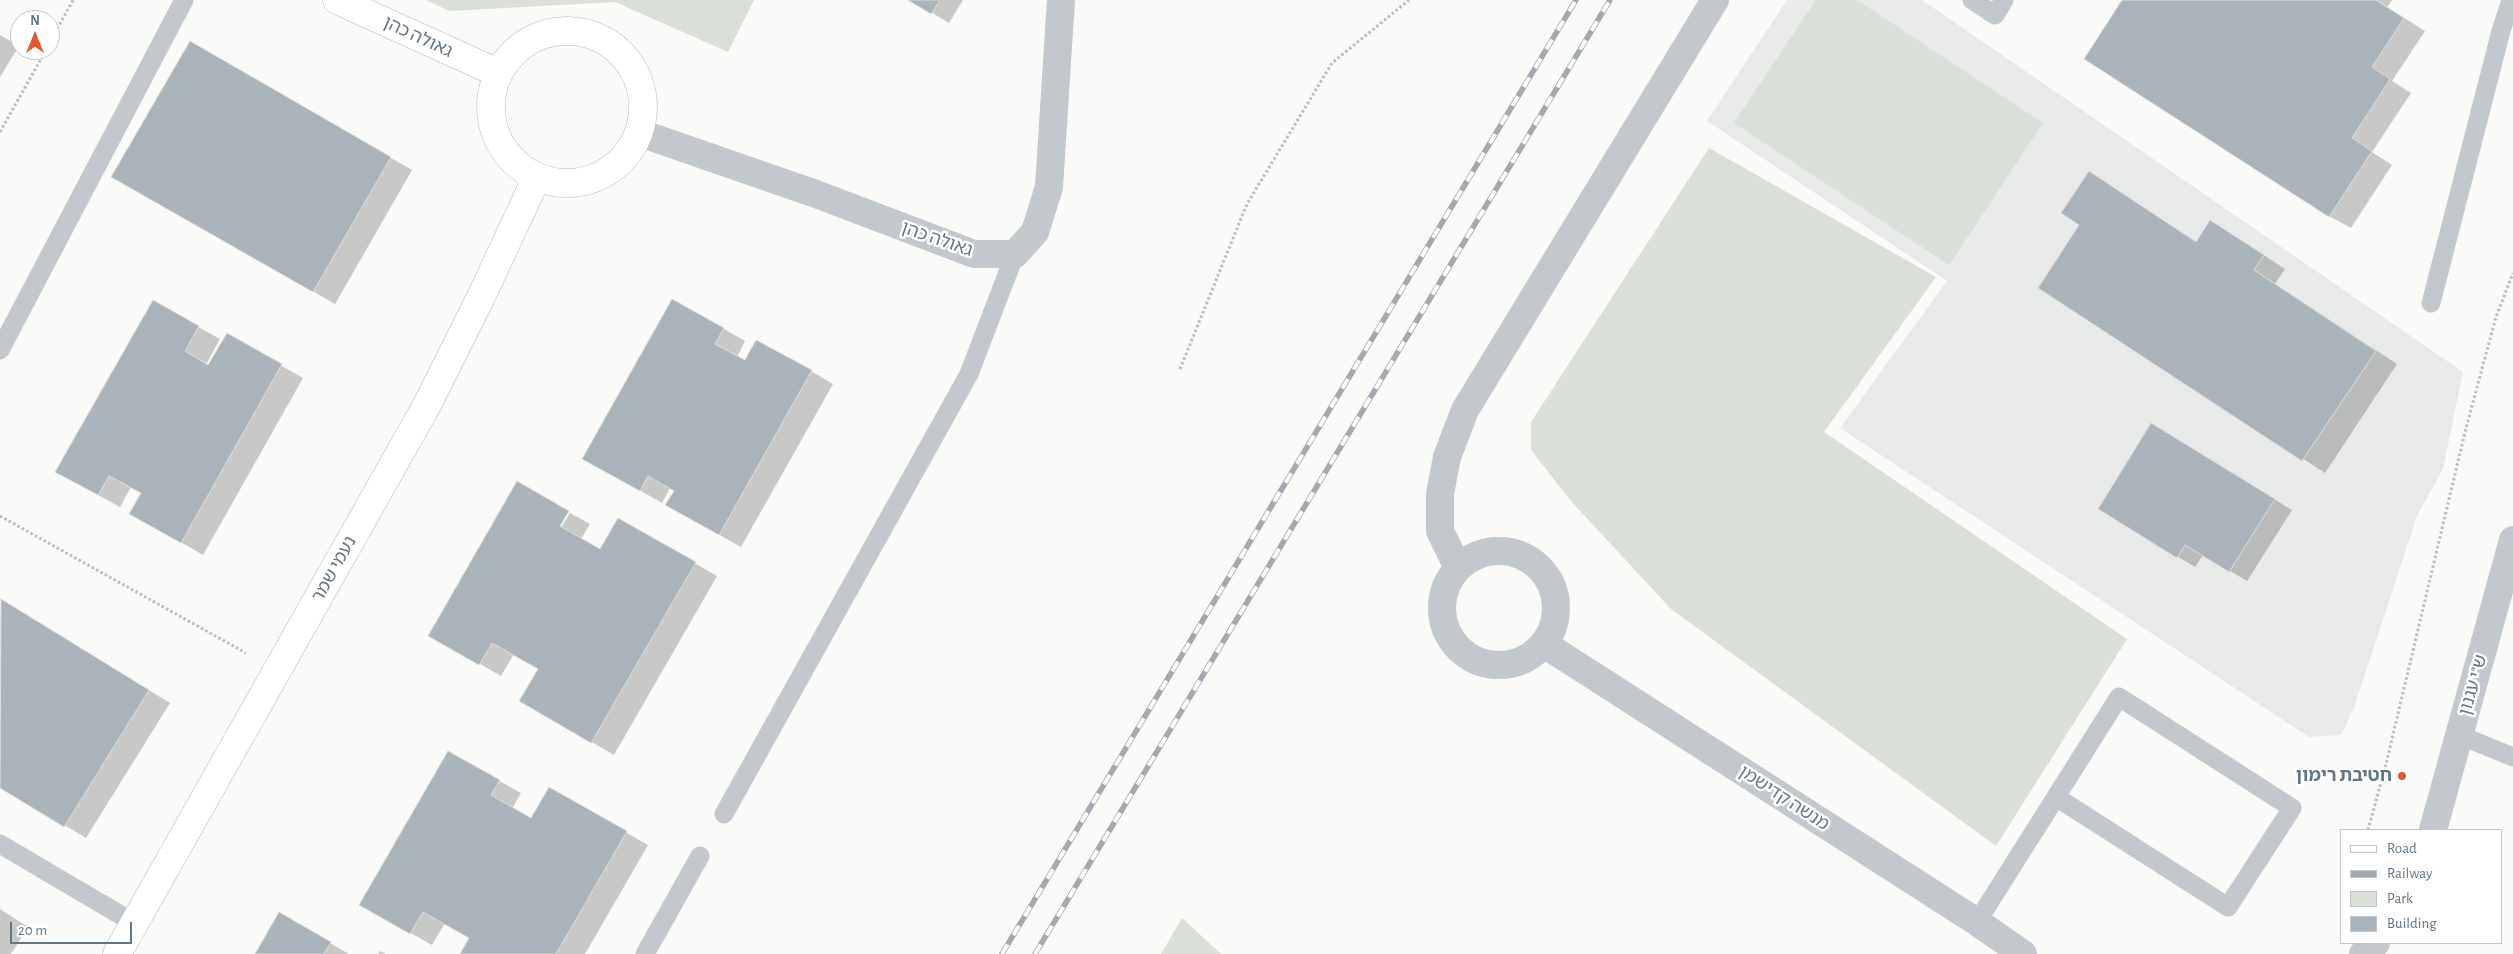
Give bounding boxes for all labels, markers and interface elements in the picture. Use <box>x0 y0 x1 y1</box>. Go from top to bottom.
north arrow <box>10 10 60 60</box>
street label: גאולה כהן <box>380 12 456 62</box>
text: N <box>30 14 40 28</box>
street label: גאולה כהן <box>899 217 975 261</box>
street label: נעמי שמר <box>307 532 361 606</box>
street label: ש"י עגנון <box>2454 652 2492 718</box>
street label: מנשה קדישמן <box>1735 761 1833 835</box>
place label: חטיבת רימון <box>2296 765 2392 787</box>
marker: חטיבת רימון <box>2396 770 2408 782</box>
legend <box>2340 829 2503 944</box>
text: Road <box>2387 841 2417 856</box>
text: Railway <box>2387 866 2432 881</box>
text: Park <box>2387 891 2413 906</box>
scale bar <box>12 912 135 944</box>
text: Building <box>2387 916 2437 931</box>
text: 20 m <box>18 923 47 938</box>

